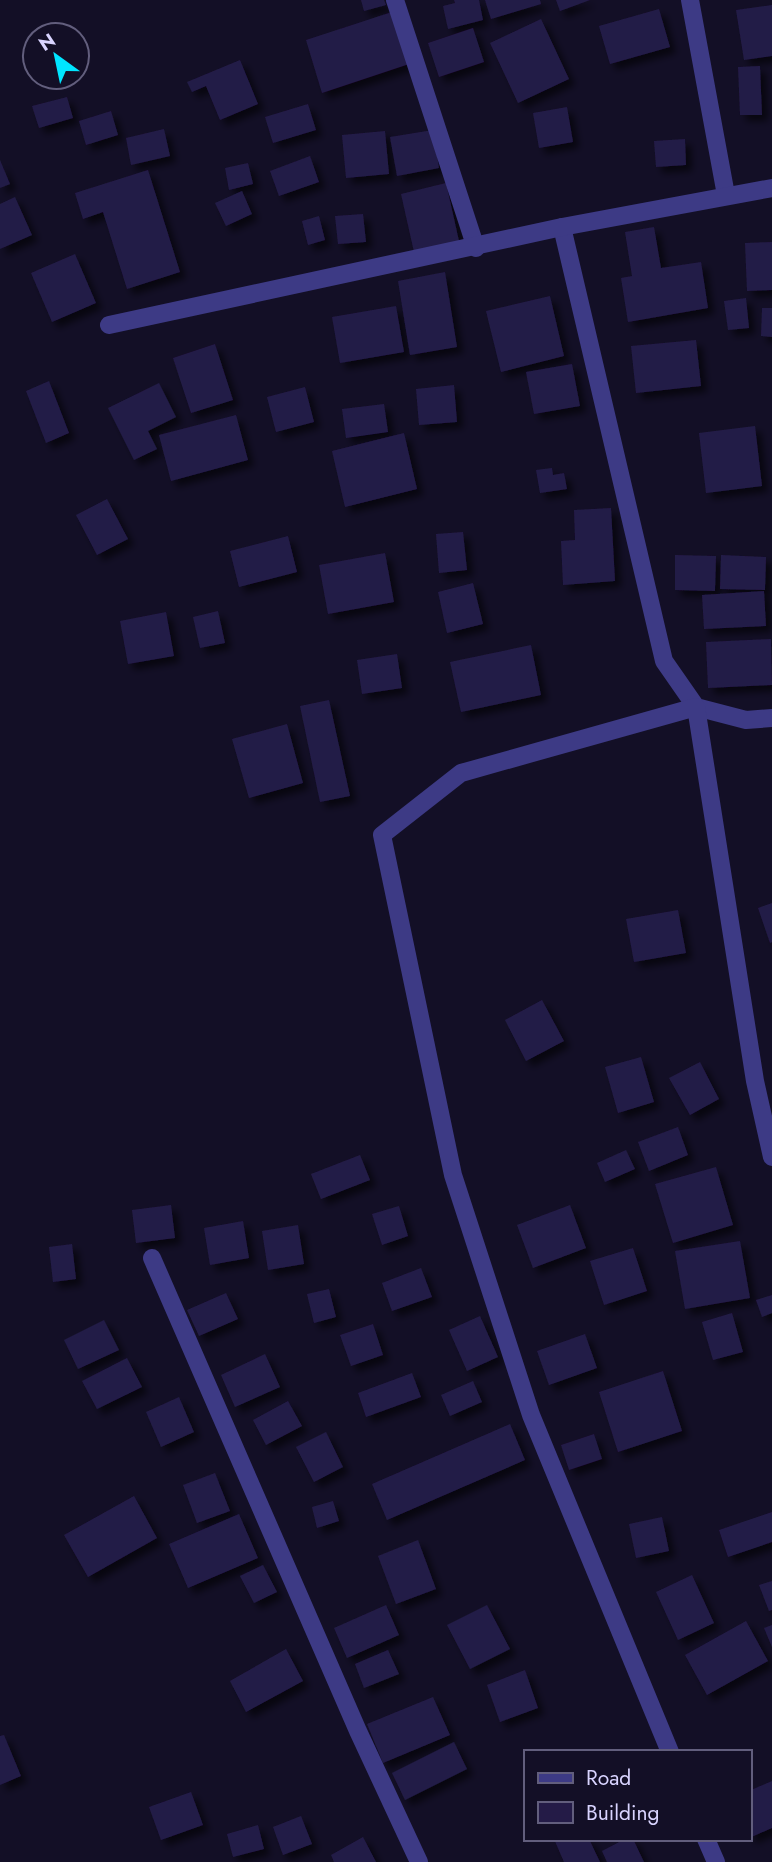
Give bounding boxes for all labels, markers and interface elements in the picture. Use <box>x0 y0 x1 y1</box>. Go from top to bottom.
north arrow <box>21 21 91 91</box>
text: N <box>33 27 61 58</box>
legend <box>524 1750 751 1841</box>
text: Road <box>586 1763 631 1793</box>
text: Building <box>586 1798 659 1828</box>

